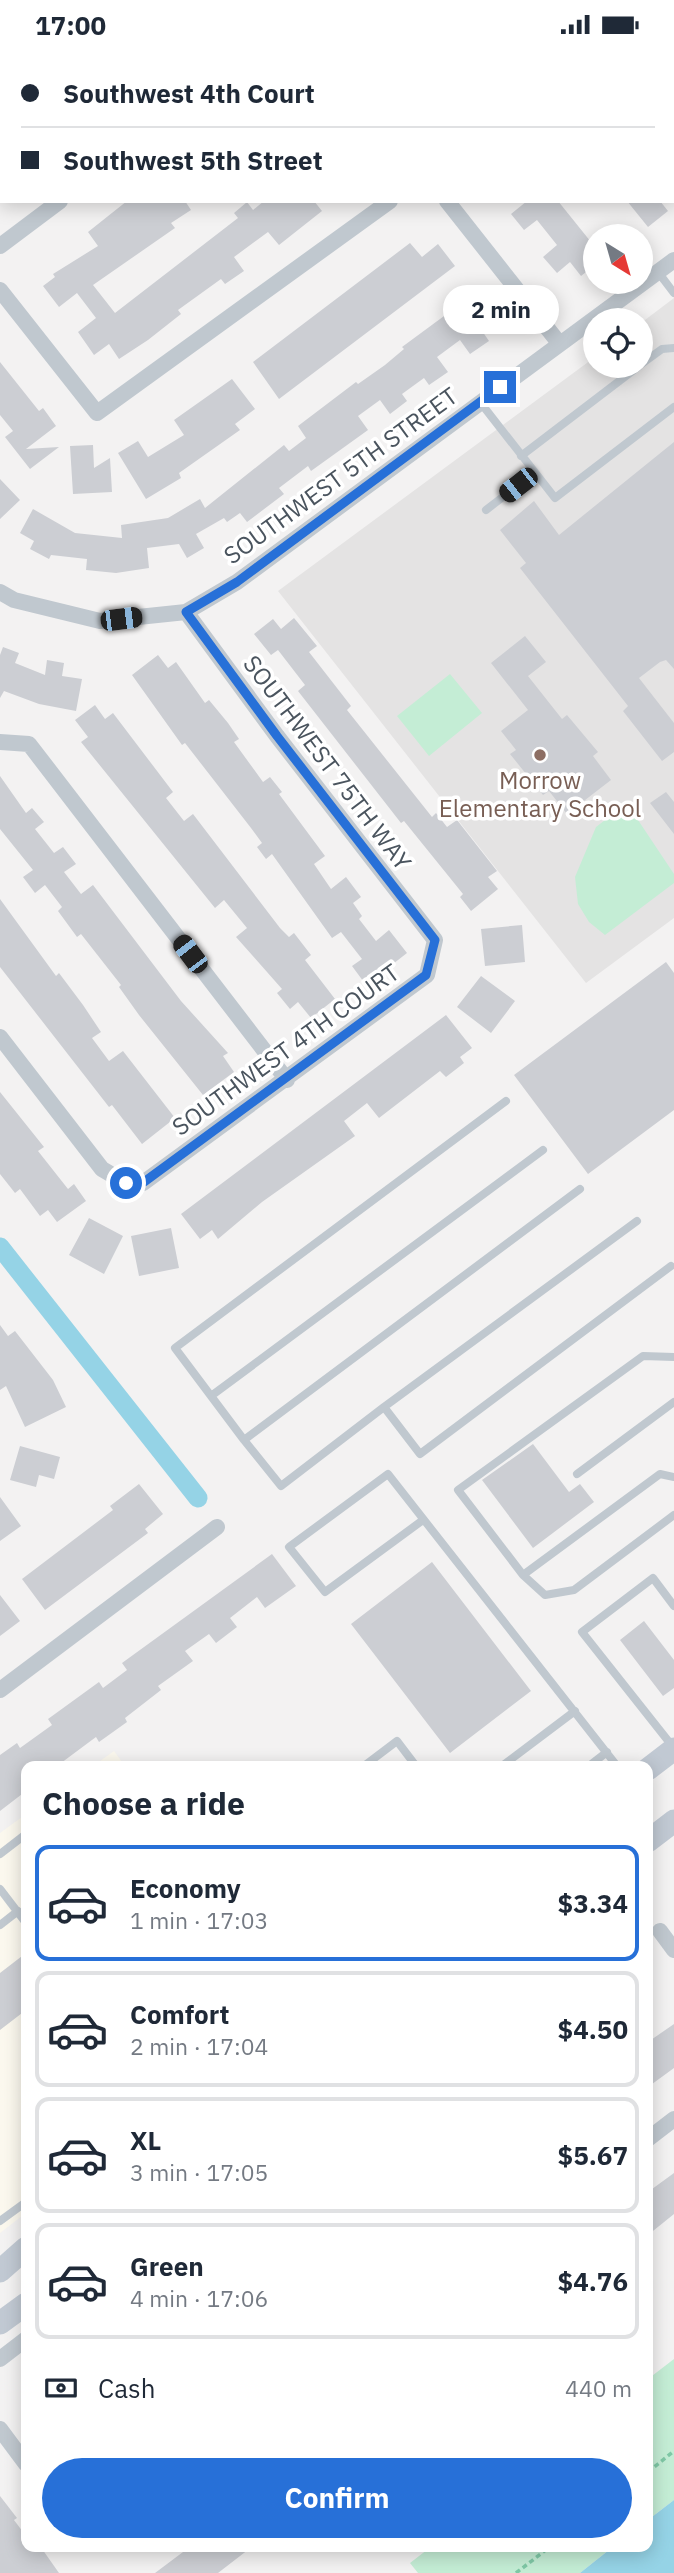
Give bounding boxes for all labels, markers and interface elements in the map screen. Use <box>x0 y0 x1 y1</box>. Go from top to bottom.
text: 17:00 <box>35 8 106 42</box>
text: Southwest 4th Court <box>63 76 315 110</box>
text: Southwest 5th Street <box>63 143 323 177</box>
north arrow <box>583 224 653 294</box>
map controls <box>583 224 653 378</box>
callout: 2 min <box>442 285 558 335</box>
text: 2 min <box>471 294 531 324</box>
button: locate <box>583 308 653 378</box>
route end <box>484 371 516 403</box>
street label: SOUTHWEST 5TH STREET <box>217 379 464 571</box>
car <box>495 464 542 506</box>
car <box>99 606 144 632</box>
street label: SOUTHWEST 75TH WAY <box>236 649 419 876</box>
marker: Morrow Elementary School <box>532 747 548 763</box>
place label: Morrow Elementary School <box>439 764 641 824</box>
car <box>169 931 212 977</box>
street label: SOUTHWEST 4TH COURT <box>165 956 406 1142</box>
route start <box>110 1167 142 1199</box>
text: Choose a ride <box>42 1782 245 1824</box>
text: Economy <box>130 1871 241 1905</box>
icon: car <box>46 1872 109 1935</box>
text: $3.34 <box>558 1886 628 1920</box>
text: 1 min · 17:03 <box>130 1905 268 1935</box>
text: Comfort <box>130 1997 229 2031</box>
icon: car <box>46 1998 109 2061</box>
text: $4.50 <box>558 2012 628 2046</box>
text: 2 min · 17:04 <box>130 2031 268 2061</box>
text: XL <box>130 2123 161 2157</box>
icon: car <box>46 2124 109 2187</box>
text: $5.67 <box>558 2138 628 2172</box>
text: 3 min · 17:05 <box>130 2157 268 2187</box>
text: Green <box>130 2249 204 2283</box>
icon: car <box>46 2250 109 2313</box>
text: $4.76 <box>558 2264 628 2298</box>
text: 4 min · 17:06 <box>130 2283 268 2313</box>
icon: cash <box>42 2369 80 2407</box>
text: Cash <box>98 2371 155 2405</box>
text: 440 m <box>565 2373 632 2403</box>
button: Confirm <box>42 2458 632 2538</box>

